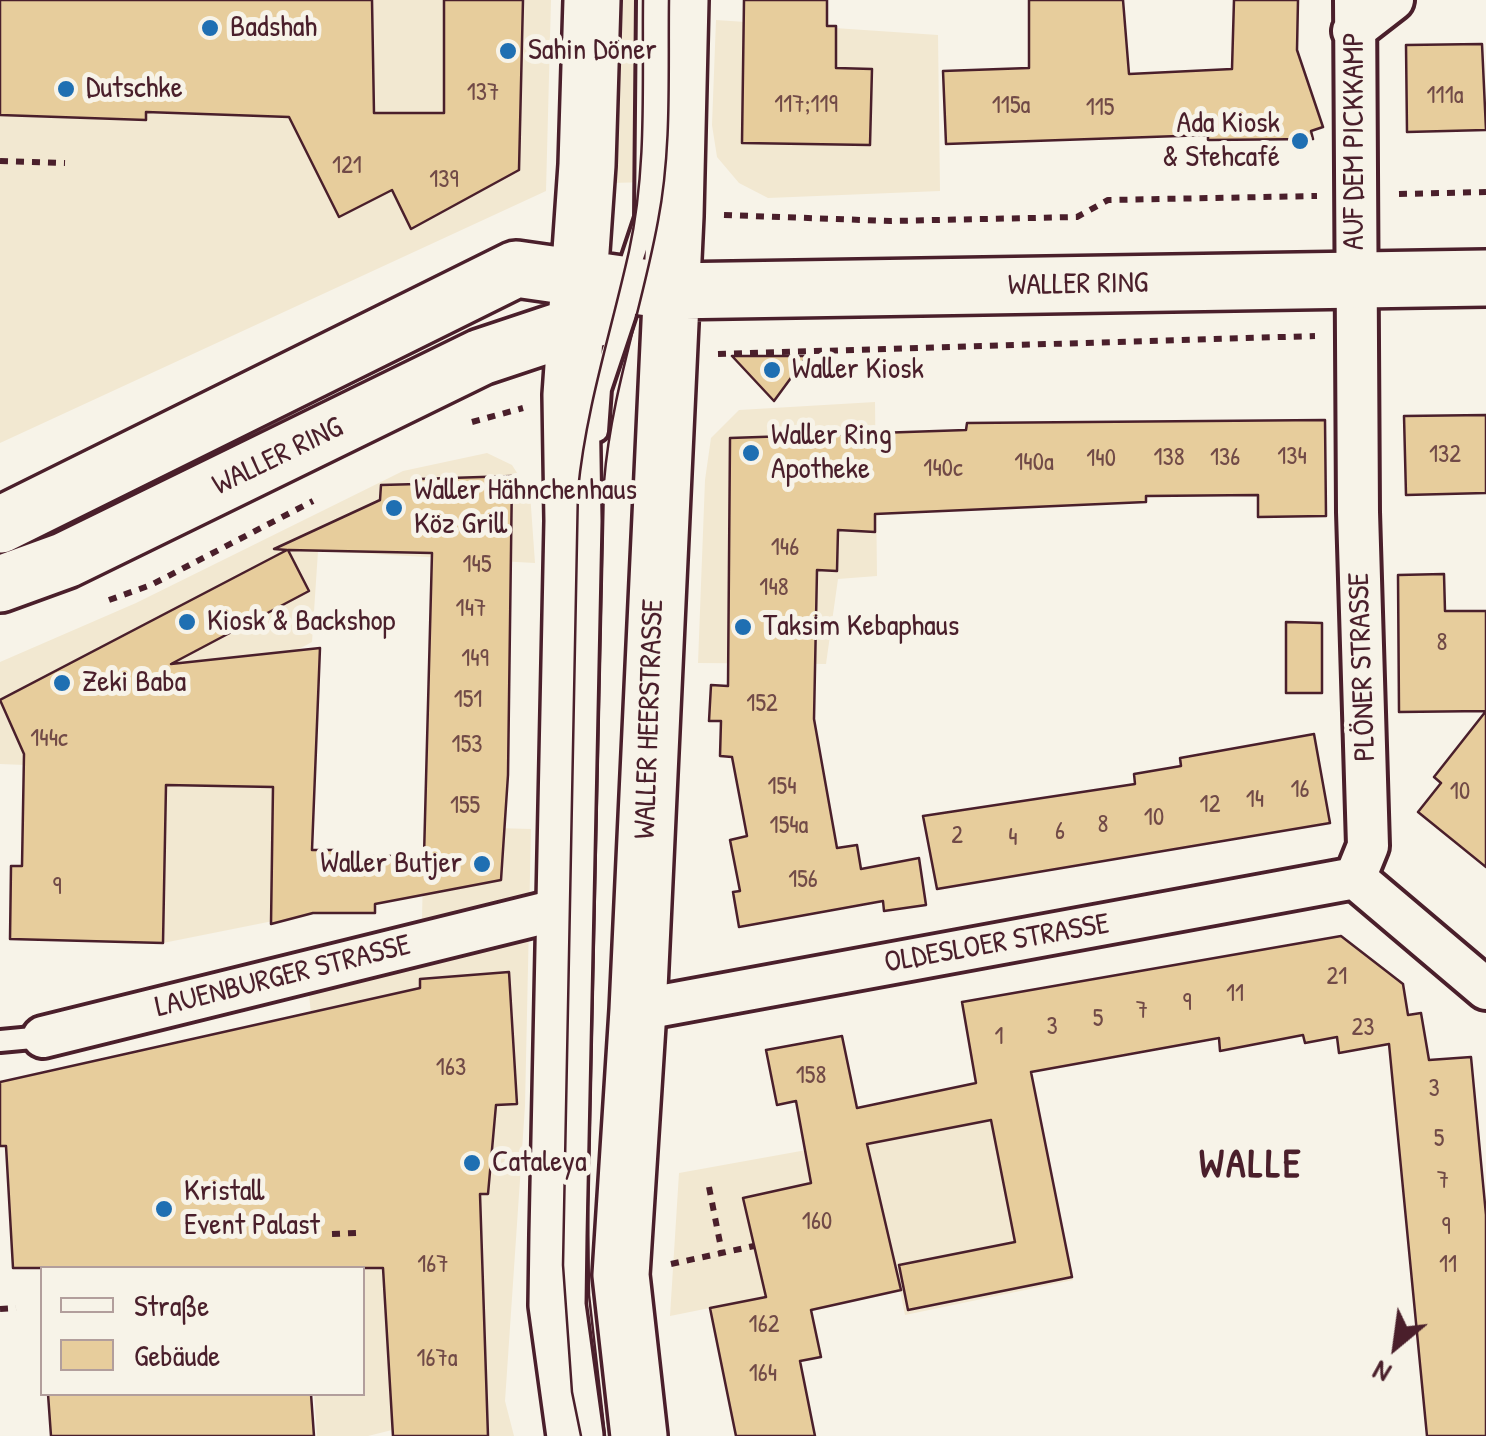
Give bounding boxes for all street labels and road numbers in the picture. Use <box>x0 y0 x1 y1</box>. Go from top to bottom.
street label: AUF DEM PICKKAMP <box>1337 32 1373 250</box>
street label: WALLER RING <box>1008 266 1148 304</box>
street label: WALLER RING <box>207 410 349 504</box>
street label: PLÖNER STRASSE <box>1342 572 1384 762</box>
street label: WALLER HEERSTRASSE <box>628 598 672 840</box>
street label: OLDESLOER STRASSE <box>882 907 1112 981</box>
street label: LAUENBURGER STRASSE <box>152 928 414 1026</box>

